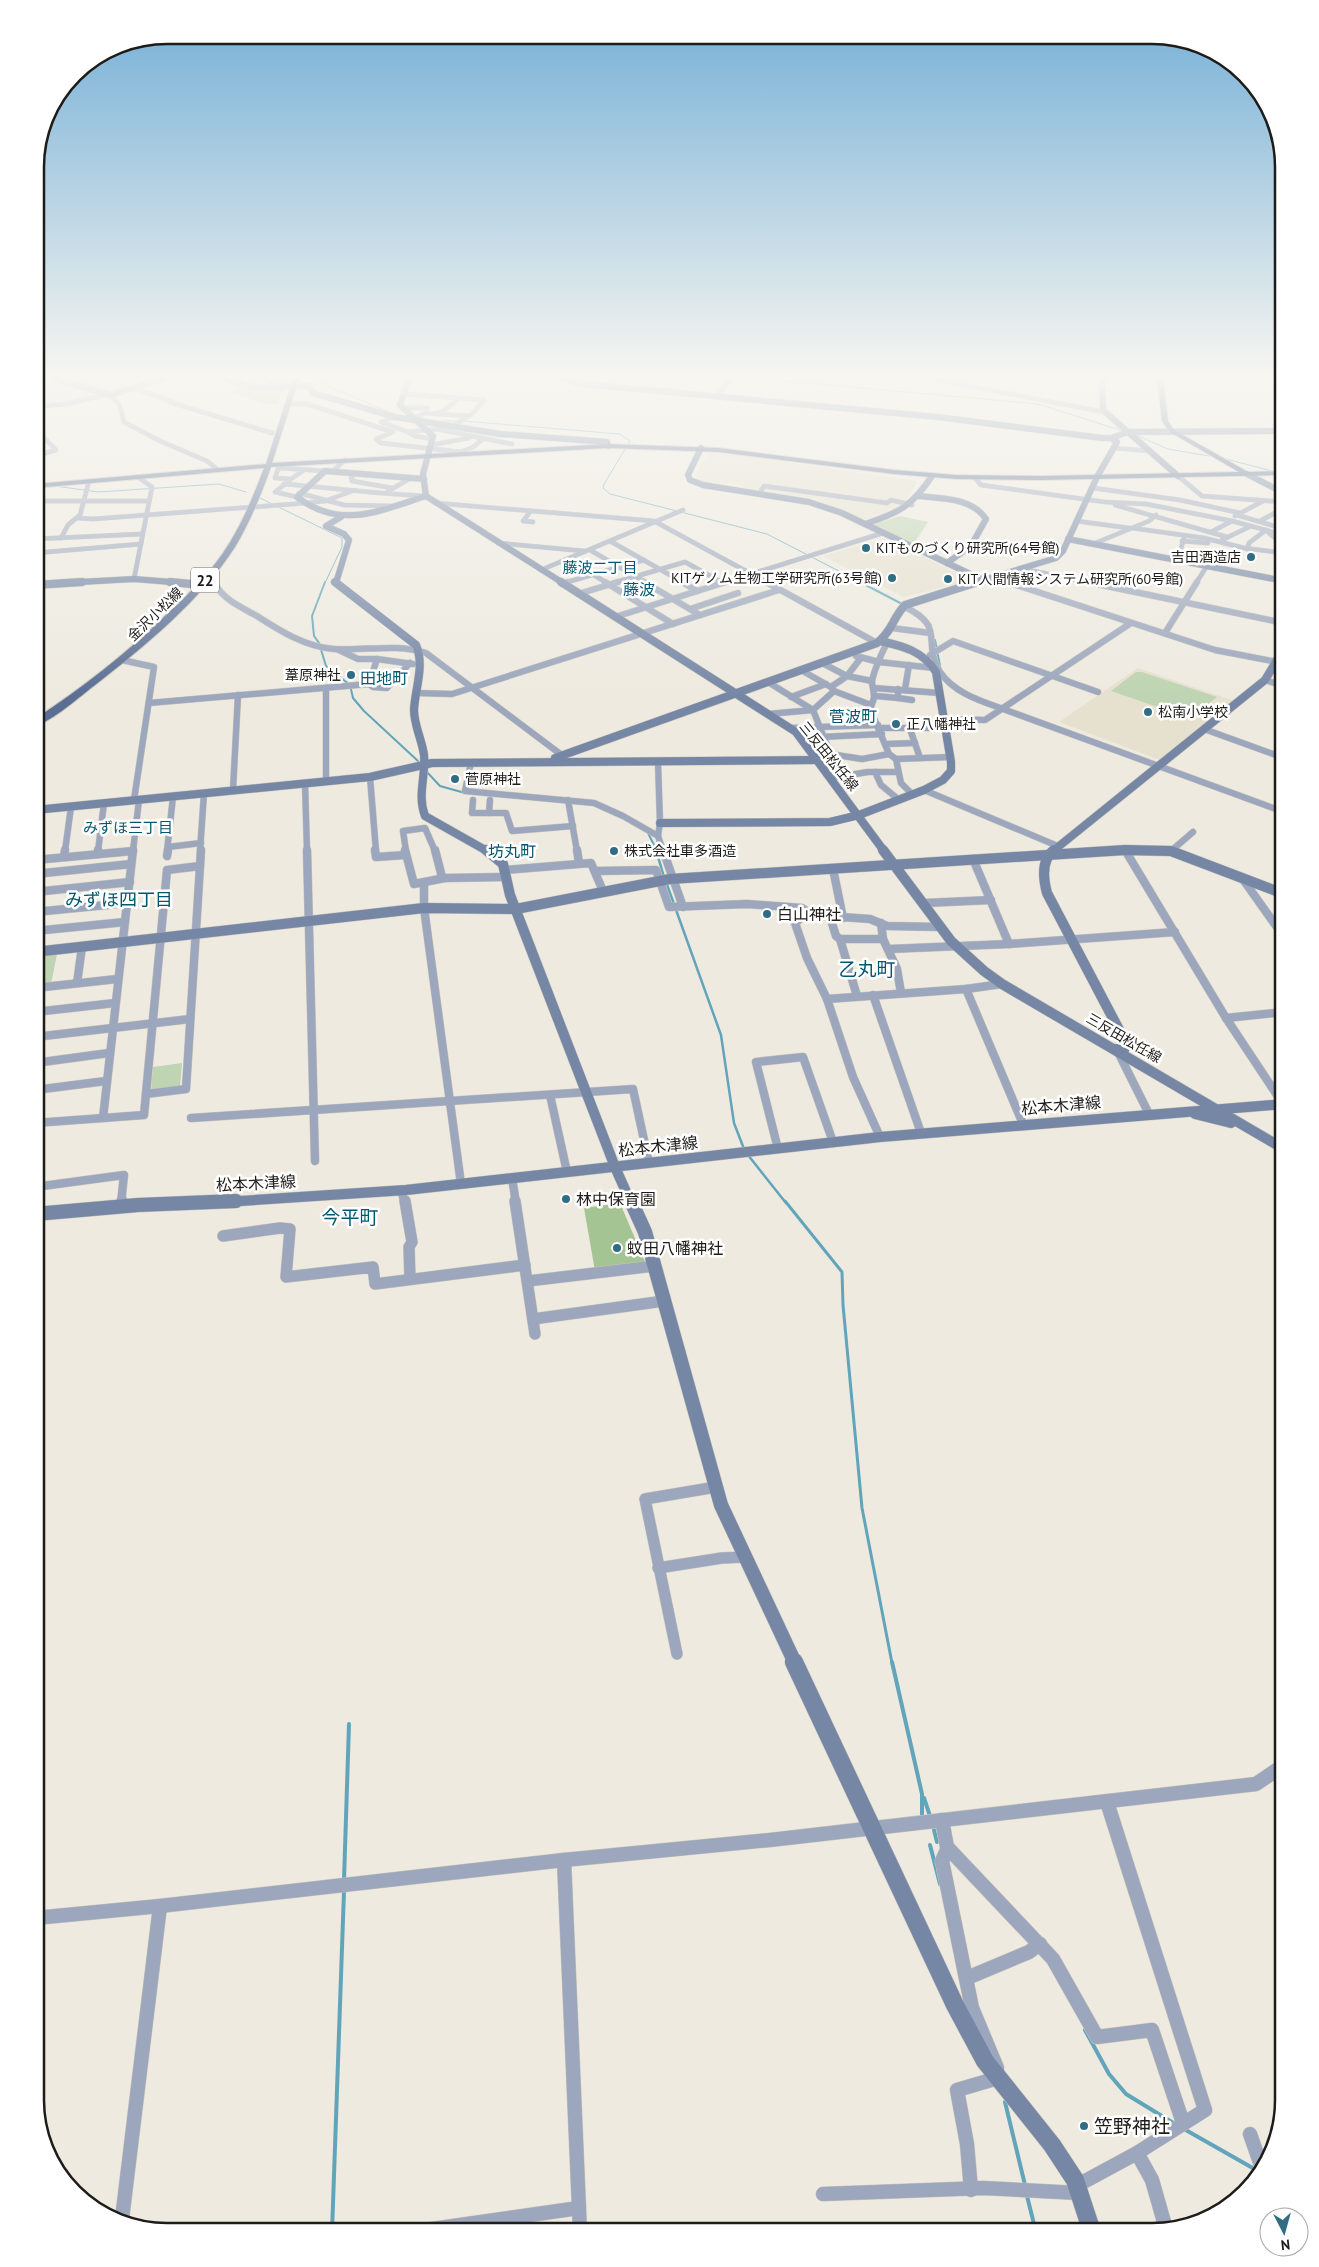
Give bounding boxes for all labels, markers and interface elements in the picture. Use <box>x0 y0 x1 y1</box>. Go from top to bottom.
place label: KITものづくり研究所(64号館) <box>876 539 1060 557</box>
marker: KITものづくり研究所(64号館) <box>860 542 872 554</box>
place label: 吉田酒造店 <box>1171 548 1241 566</box>
marker: 吉田酒造店 <box>1245 551 1257 563</box>
district label: 藤波二丁目 <box>562 558 638 577</box>
road number: 22 <box>191 568 219 592</box>
place label: KITゲノム生物工学研究所(63号館) <box>671 569 882 587</box>
place label: KIT人間情報システム研究所(60号館) <box>958 570 1183 588</box>
marker: KITゲノム生物工学研究所(63号館) <box>886 572 898 584</box>
marker: KIT人間情報システム研究所(60号館) <box>942 573 954 585</box>
district label: 藤波 <box>623 579 655 599</box>
street label: 金沢小松線 <box>124 583 186 645</box>
place label: 葦原神社 <box>285 666 341 684</box>
district label: 田地町 <box>360 668 408 688</box>
marker: 葦原神社 <box>345 669 357 681</box>
place label: 松南小学校 <box>1158 703 1228 721</box>
district label: 菅波町 <box>829 706 877 726</box>
marker: 松南小学校 <box>1142 706 1154 718</box>
place label: 正八幡神社 <box>906 715 976 733</box>
street label: 三反田松任線 <box>796 718 862 794</box>
marker: 正八幡神社 <box>890 718 902 730</box>
place label: 菅原神社 <box>465 770 521 788</box>
marker: 菅原神社 <box>449 773 461 785</box>
district label: みずほ三丁目 <box>83 818 173 837</box>
district label: 坊丸町 <box>488 841 536 861</box>
place label: 株式会社車多酒造 <box>624 842 736 860</box>
marker: 株式会社車多酒造 <box>608 845 620 857</box>
district label: みずほ四丁目 <box>65 888 173 911</box>
place label: 白山神社 <box>777 904 841 924</box>
marker: 白山神社 <box>761 908 773 920</box>
district label: 乙丸町 <box>838 957 896 981</box>
street label: 三反田松任線 <box>1083 1009 1165 1067</box>
street label: 松本木津線 <box>1020 1092 1102 1118</box>
street label: 松本木津線 <box>617 1132 699 1160</box>
street label: 松本木津線 <box>216 1171 296 1195</box>
place label: 林中保育園 <box>576 1189 656 1209</box>
marker: 林中保育園 <box>560 1193 572 1205</box>
district label: 今平町 <box>321 1205 379 1229</box>
place label: 蚊田八幡神社 <box>627 1238 723 1258</box>
marker: 蚊田八幡神社 <box>611 1242 623 1254</box>
place label: 笠野神社 <box>1094 2114 1170 2138</box>
marker: 笠野神社 <box>1078 2120 1090 2132</box>
north arrow <box>1259 2207 1309 2257</box>
text: N <box>1280 2235 1291 2254</box>

